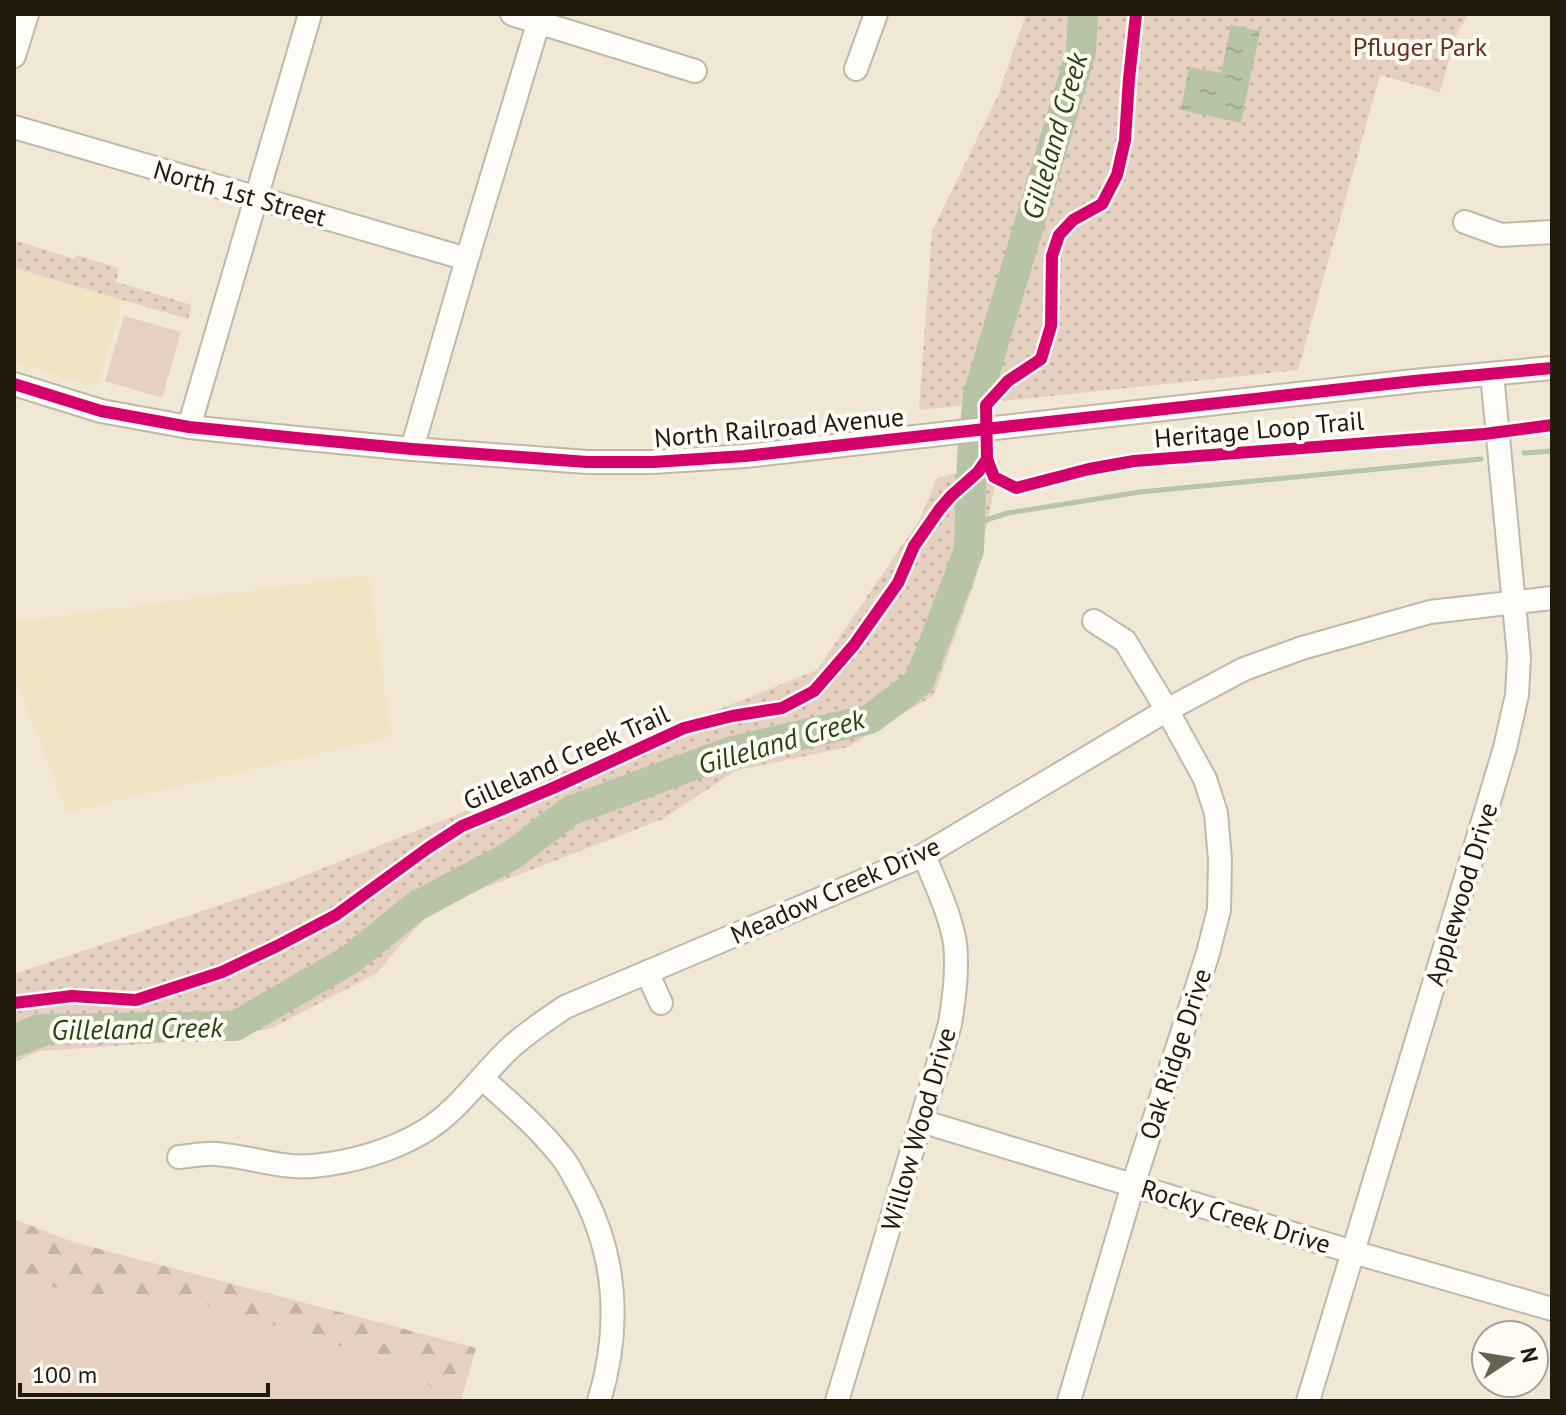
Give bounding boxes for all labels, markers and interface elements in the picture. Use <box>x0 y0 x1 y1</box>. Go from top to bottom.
park label: Pfluger Park <box>1353 30 1488 63</box>
water label: Gilleland Creek <box>1013 47 1096 223</box>
street label: North 1st Street <box>150 153 330 233</box>
street label: North Railroad Avenue <box>653 400 905 454</box>
street label: Heritage Loop Trail <box>1153 403 1366 455</box>
street label: Gilleland Creek Trail <box>458 697 675 817</box>
water label: Gilleland Creek <box>694 699 870 782</box>
street label: Applewood Drive <box>1417 798 1505 990</box>
street label: Meadow Creek Drive <box>725 829 945 951</box>
street label: Oak Ridge Drive <box>1132 964 1218 1144</box>
water label: Gilleland Creek <box>51 1008 224 1048</box>
street label: Willow Wood Drive <box>873 1024 963 1234</box>
street label: Rocky Creek Drive <box>1137 1171 1335 1261</box>
north arrow <box>1470 1319 1550 1399</box>
text: N <box>1514 1345 1545 1365</box>
scale bar <box>20 1347 268 1397</box>
text: 100 m <box>32 1359 97 1390</box>

